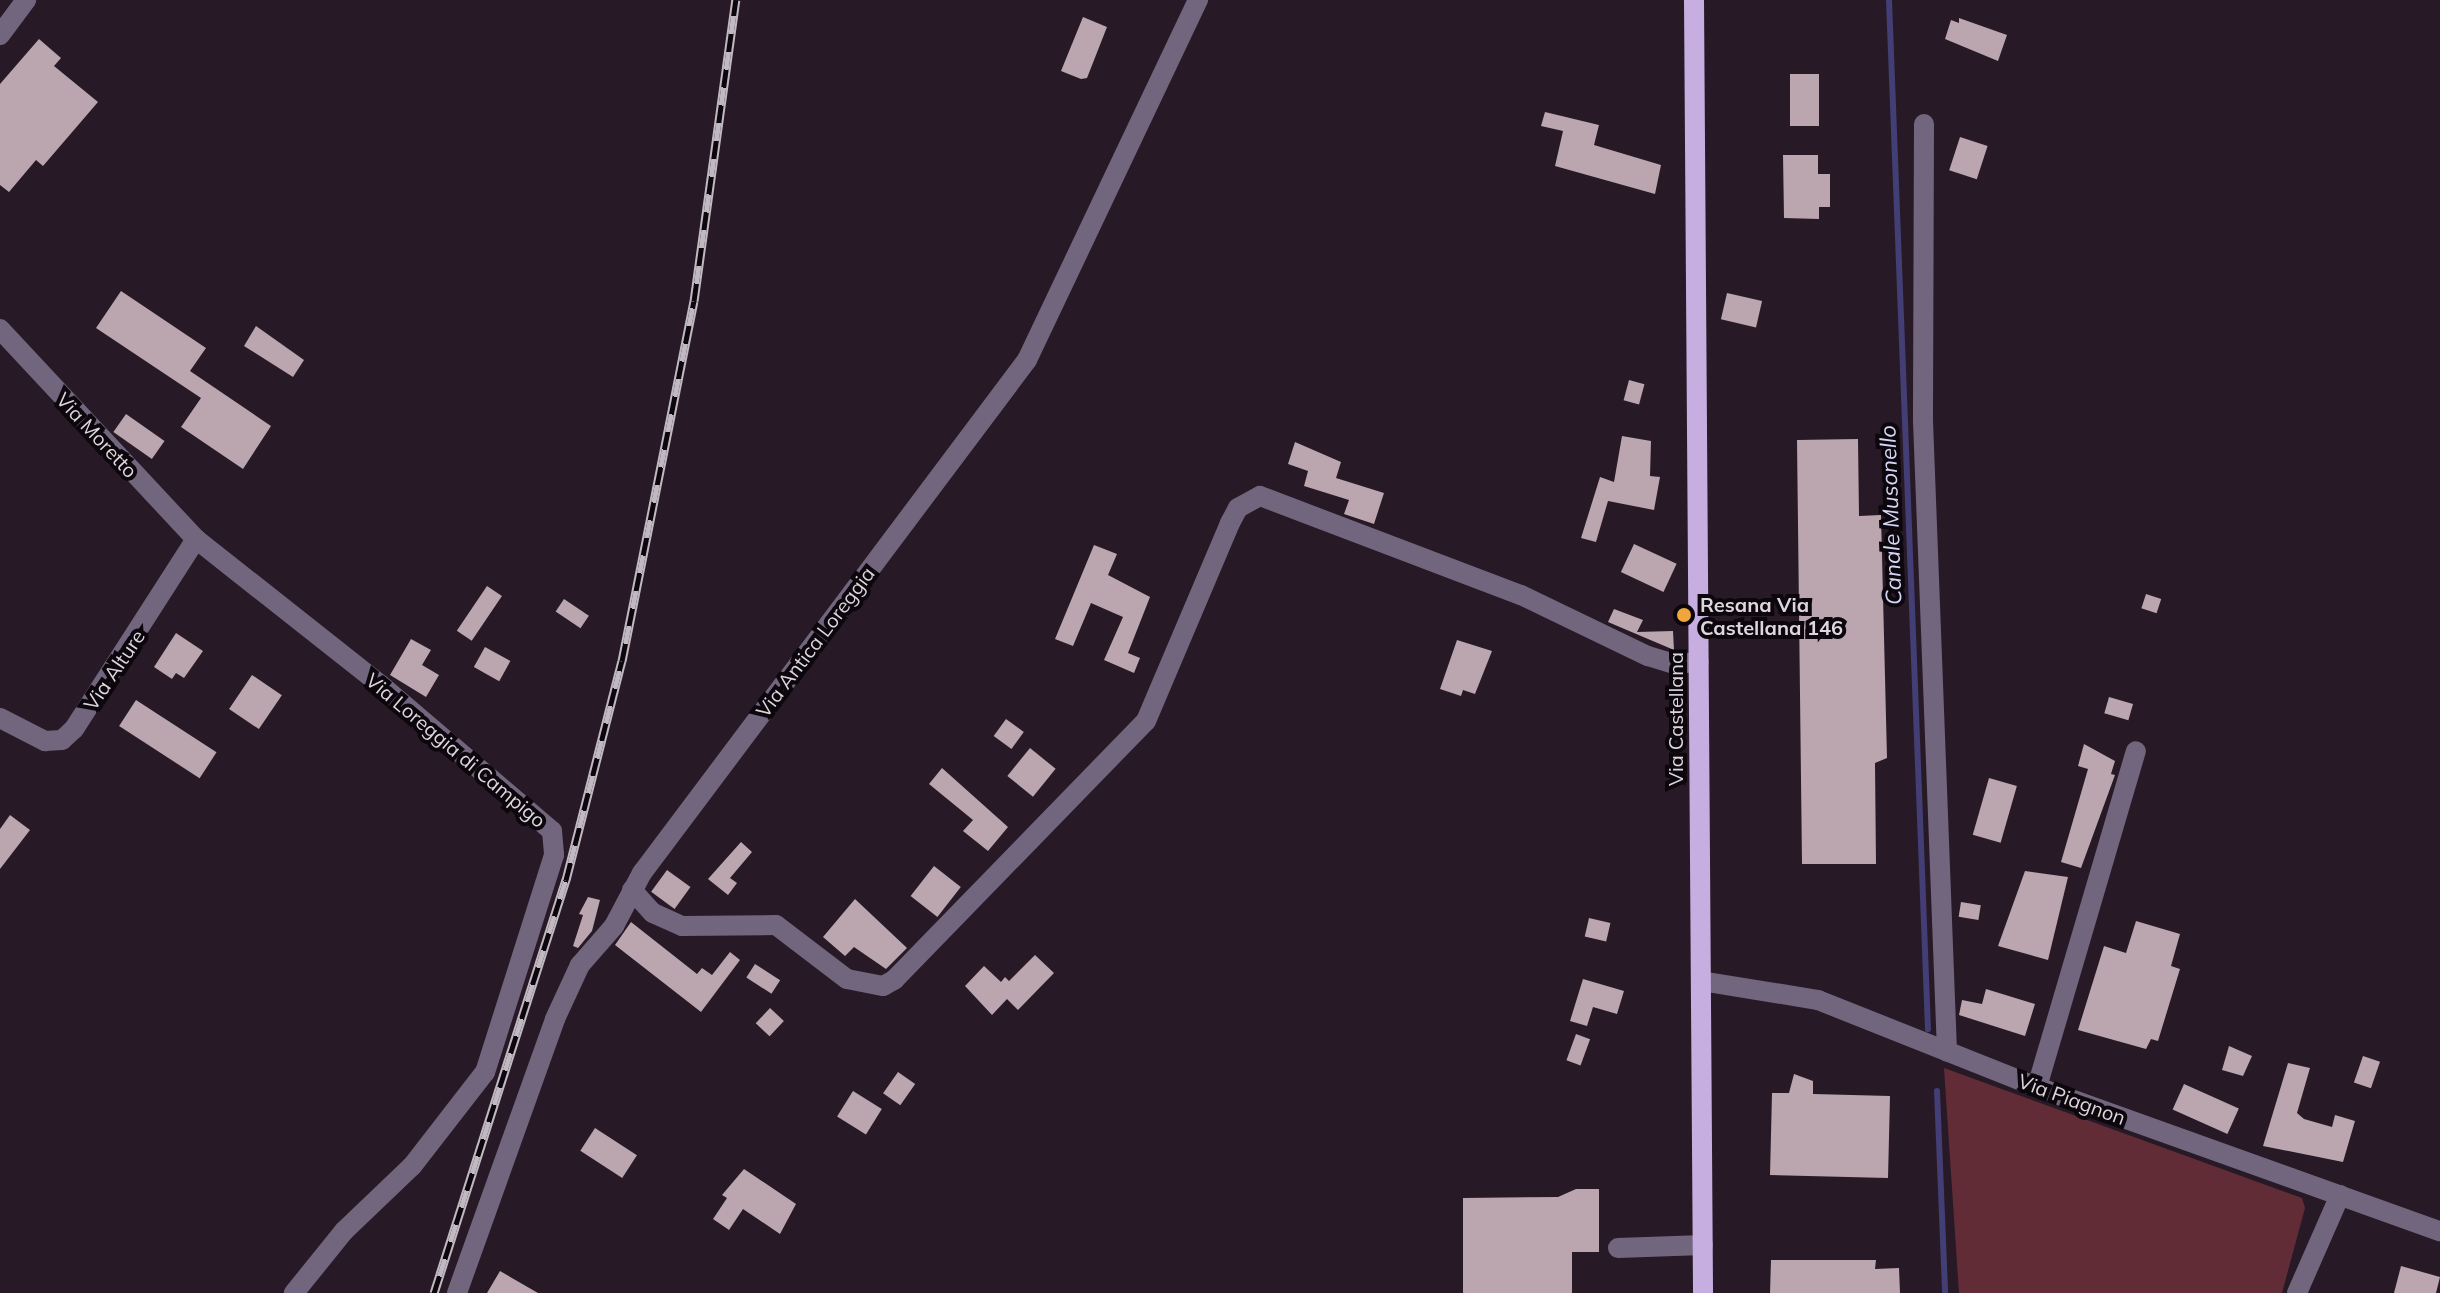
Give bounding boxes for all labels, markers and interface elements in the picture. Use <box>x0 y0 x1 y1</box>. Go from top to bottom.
street label: Via Moretto <box>52 387 142 483</box>
water label: Canale Musonello <box>1875 425 1907 605</box>
street label: Via Antica Loreggia <box>751 562 879 722</box>
place label: Resana Via Castellana 146 <box>1700 592 1843 639</box>
marker: Resana Via Castellana 146 <box>1675 606 1693 624</box>
street label: Via Alture <box>78 625 150 715</box>
street label: Via Castellana <box>1663 652 1687 786</box>
street label: Via Loreggia di Campigo <box>361 668 551 832</box>
street label: Via Piagnon <box>2015 1068 2129 1130</box>

